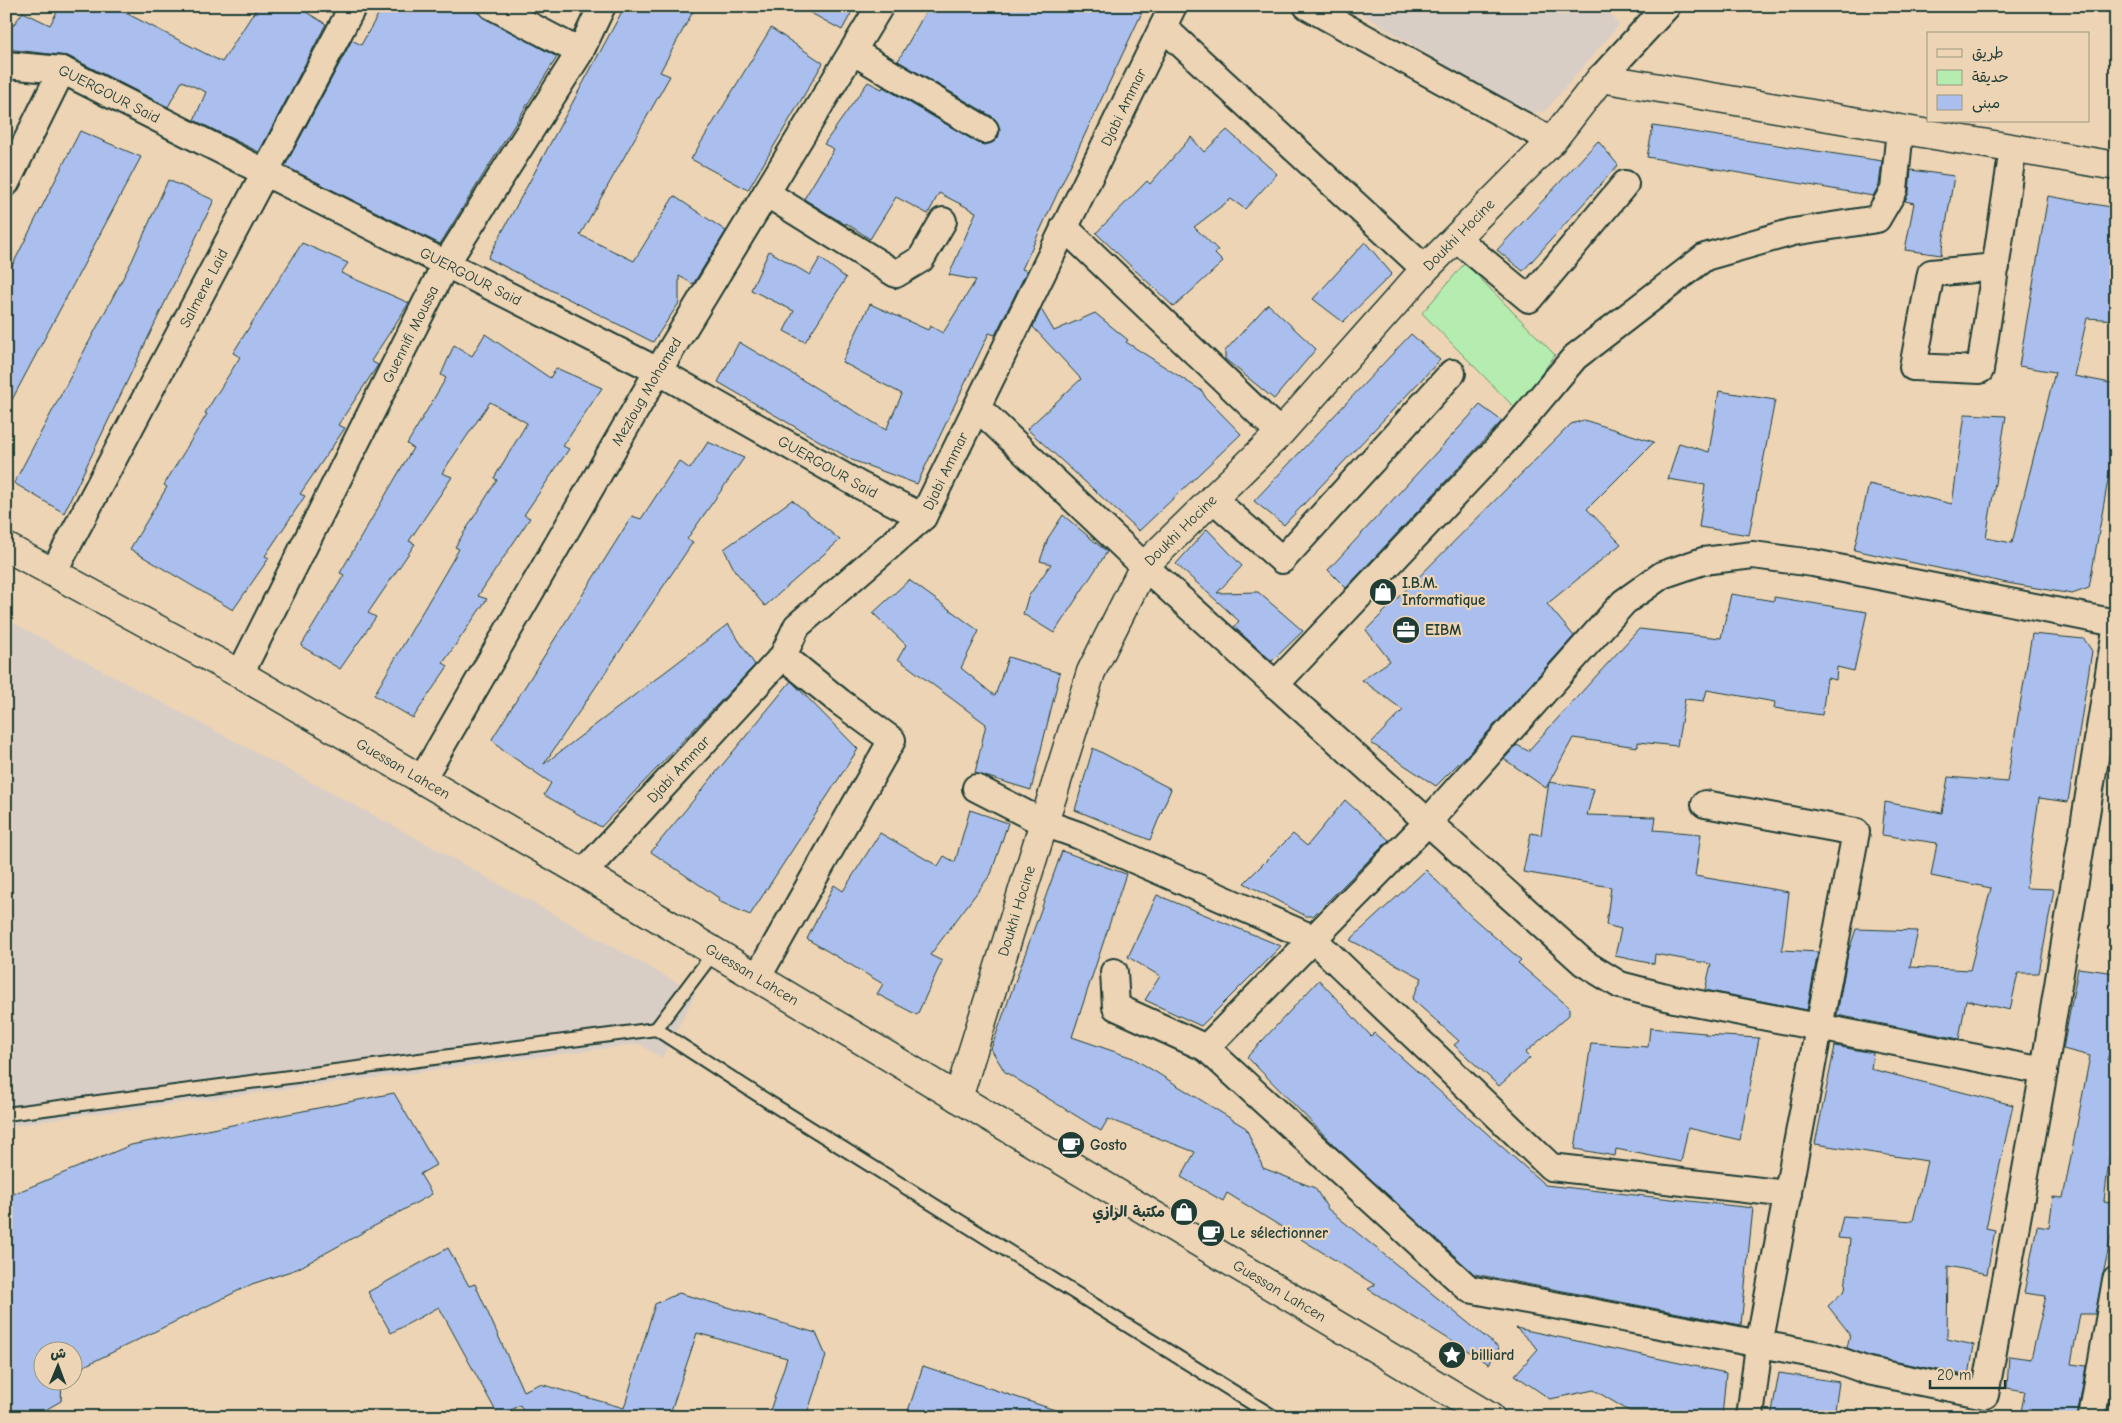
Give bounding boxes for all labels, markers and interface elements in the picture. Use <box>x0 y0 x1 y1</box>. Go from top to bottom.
legend <box>1927 32 2090 122</box>
text: طريق <box>1972 44 2004 62</box>
street label: GUERGOUR Said <box>55 61 163 127</box>
street label: Djabi Ammar <box>1097 65 1150 149</box>
text: حديقة <box>1972 68 2009 86</box>
text: مبنى <box>1972 94 2000 113</box>
street label: Doukhi Hocine <box>1419 195 1499 275</box>
street label: GUERGOUR Said <box>417 243 524 309</box>
street label: Salmene Laid <box>176 246 232 331</box>
street label: Guennifi Moussa <box>378 282 442 386</box>
street label: Mezloug Mohamed <box>608 334 685 449</box>
street label: Djabi Ammar <box>919 429 972 513</box>
street label: GUERGOUR Said <box>775 432 881 502</box>
street label: Doukhi Hocine <box>1141 491 1221 570</box>
place label: I.B.M. Informatique <box>1402 574 1485 609</box>
shop icon: I.B.M. Informatique <box>1368 577 1398 607</box>
office icon: EIBM <box>1391 615 1421 645</box>
place label: EIBM <box>1425 621 1461 639</box>
street label: Djabi Ammar <box>643 732 714 806</box>
street label: Guessan Lahcen <box>353 734 453 803</box>
street label: Doukhi Hocine <box>994 863 1039 958</box>
street label: Guessan Lahcen <box>702 940 802 1009</box>
cafe icon: Gosto <box>1056 1130 1086 1160</box>
place label: Gosto <box>1090 1136 1127 1154</box>
shop icon: مكتبة الرازي <box>1169 1197 1199 1227</box>
place label: مكتبة الرازي <box>1093 1203 1165 1224</box>
cafe icon: Le sélectionner <box>1196 1218 1226 1248</box>
place label: Le sélectionner <box>1230 1224 1328 1242</box>
street label: Guessan Lahcen <box>1230 1256 1329 1326</box>
north arrow <box>32 1340 82 1390</box>
place icon: billiard <box>1437 1340 1467 1370</box>
text: ش <box>50 1345 66 1362</box>
place label: billiard <box>1471 1346 1514 1364</box>
scale bar <box>1930 1358 2004 1390</box>
text: 20 m <box>1937 1366 1971 1384</box>

